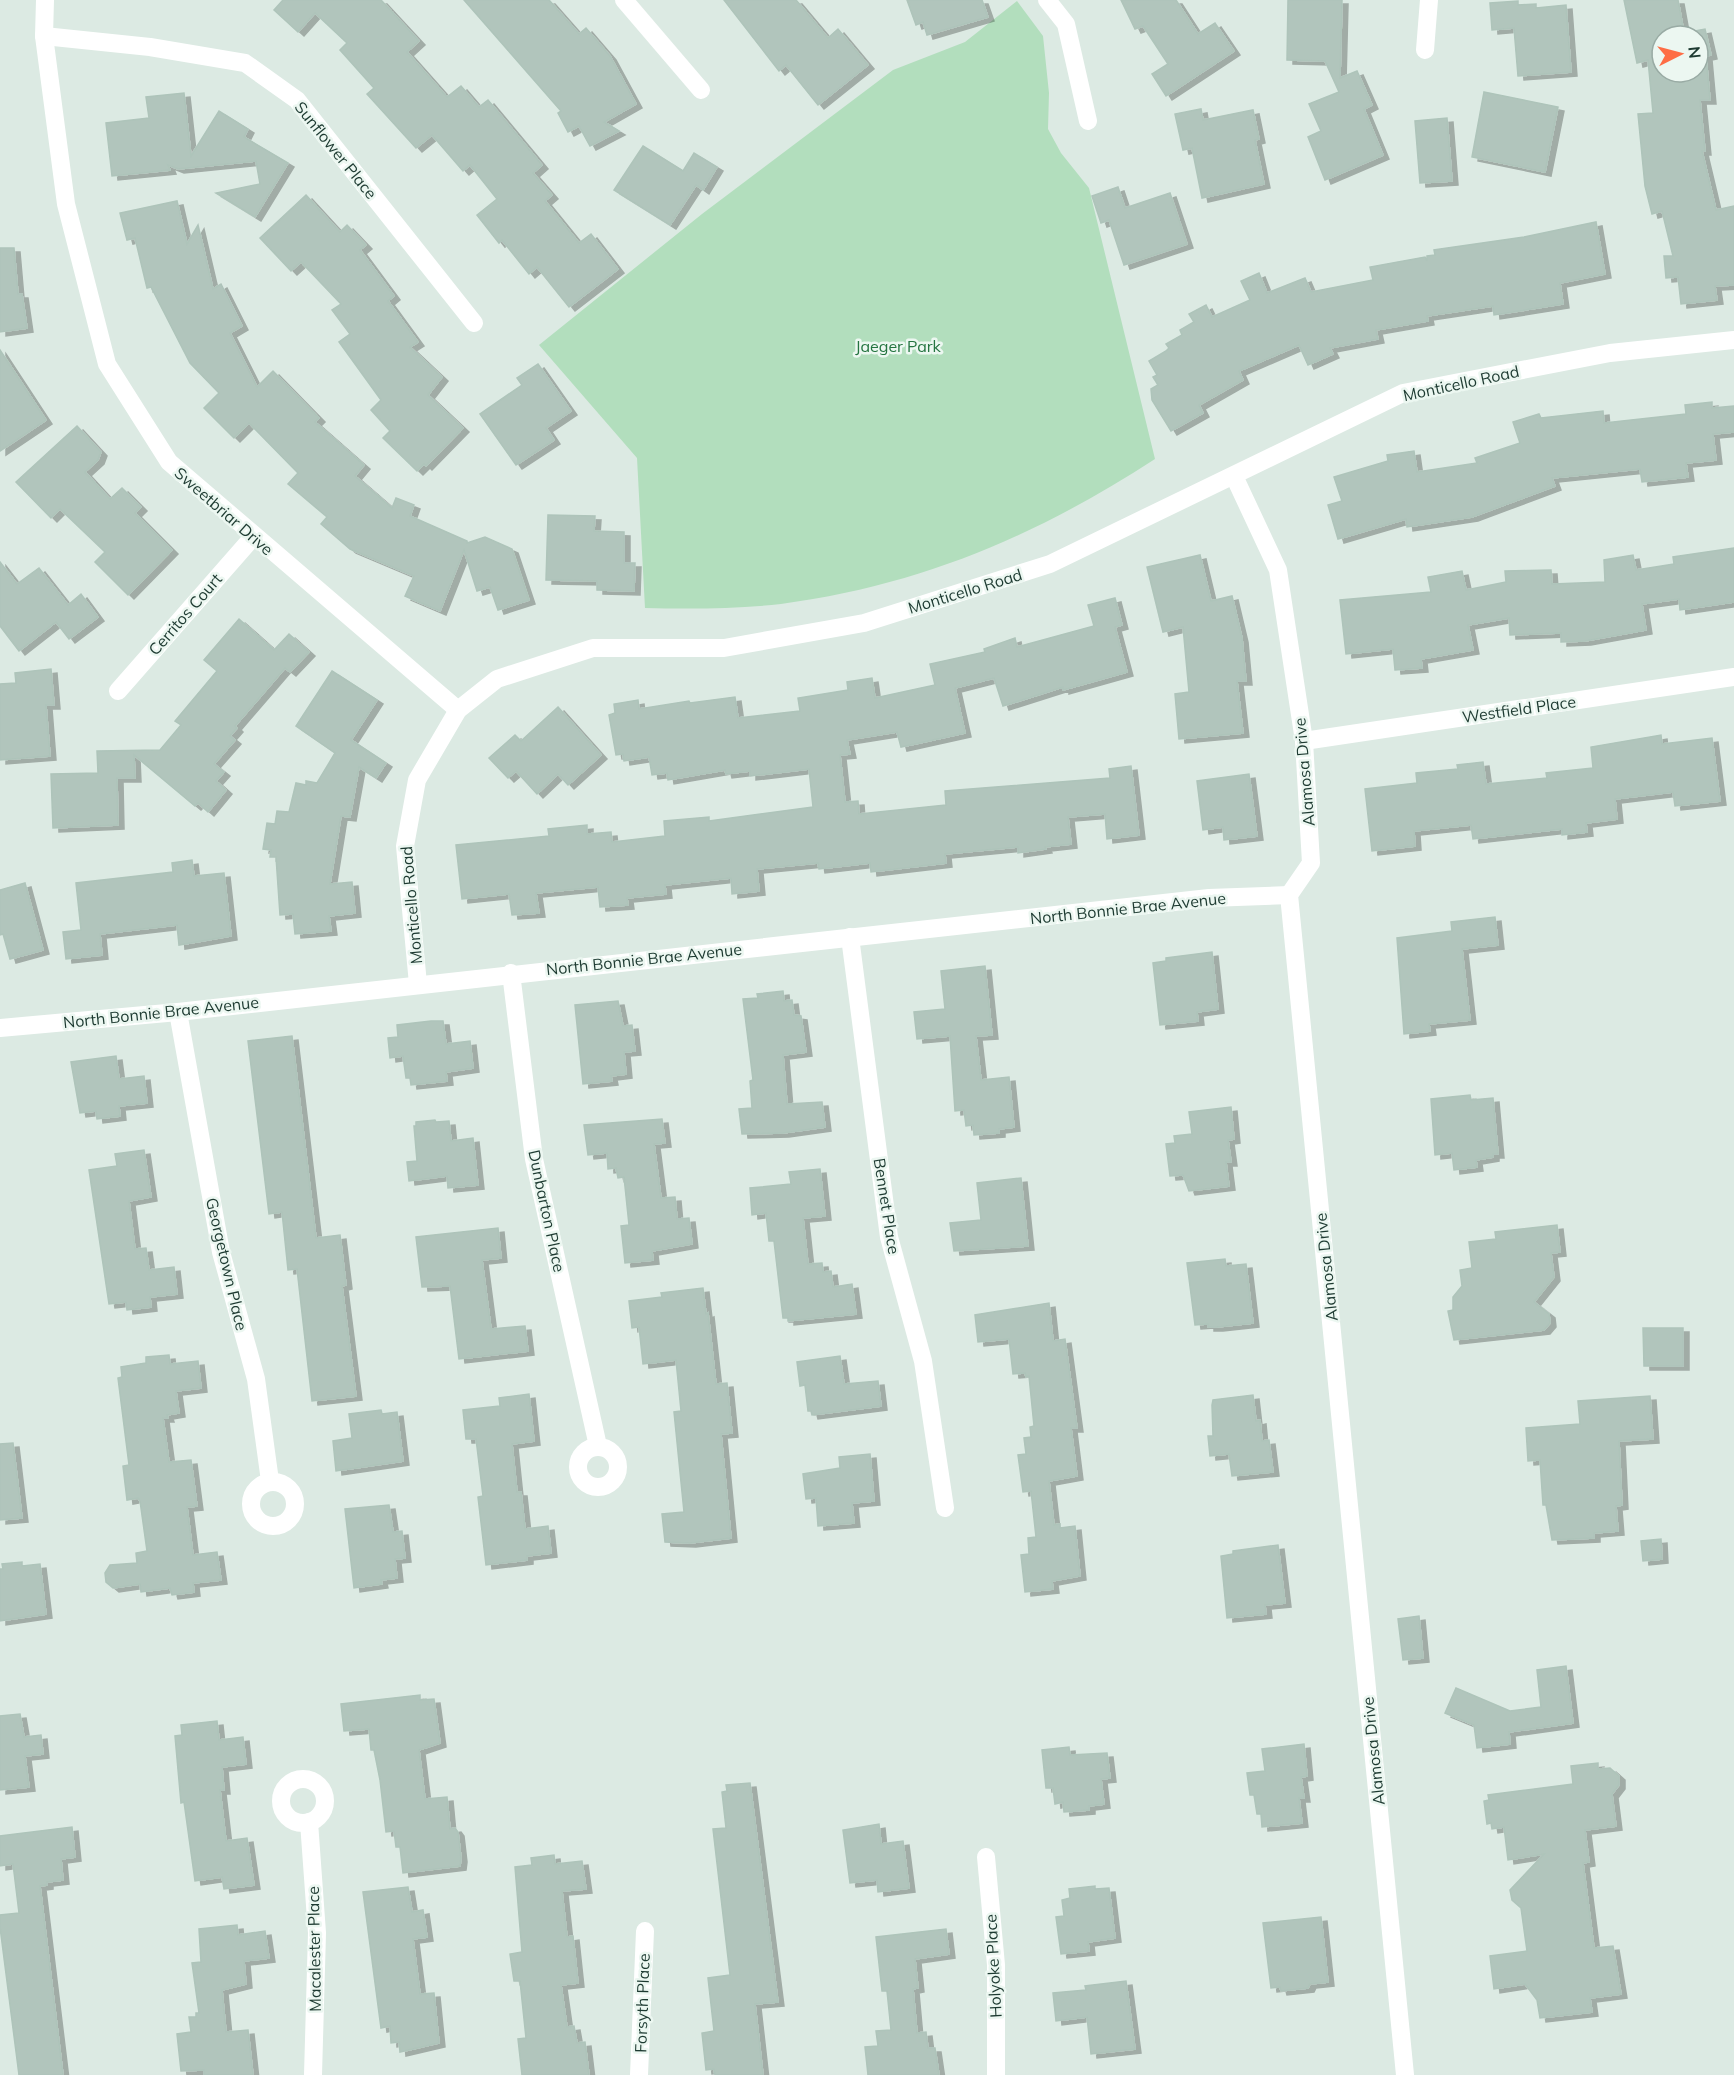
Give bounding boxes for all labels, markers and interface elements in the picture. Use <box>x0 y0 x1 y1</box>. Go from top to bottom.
north arrow <box>1650 24 1710 84</box>
text: N <box>1684 45 1705 59</box>
street label: Sunflower Place <box>291 97 381 203</box>
park label: Jaeger Park <box>855 336 942 356</box>
street label: Monticello Road <box>1401 361 1521 405</box>
street label: Sweetbriar Drive <box>171 463 277 559</box>
street label: Monticello Road <box>906 564 1024 618</box>
street label: Cerritos Court <box>144 569 226 659</box>
street label: Westfield Place <box>1461 691 1577 727</box>
street label: Alamosa Drive <box>1289 717 1319 827</box>
street label: Monticello Road <box>396 845 426 965</box>
street label: North Bonnie Brae Avenue <box>1029 888 1227 928</box>
street label: North Bonnie Brae Avenue <box>545 939 743 979</box>
street label: North Bonnie Brae Avenue <box>62 992 260 1032</box>
street label: Dunbarton Place <box>524 1148 570 1274</box>
street label: Bennet Place <box>870 1156 904 1256</box>
street label: Georgetown Place <box>202 1196 252 1332</box>
street label: Alamosa Drive <box>1310 1212 1342 1322</box>
street label: Alamosa Drive <box>1357 1696 1389 1806</box>
street label: Macalester Place <box>303 1886 325 2012</box>
street label: Holyoke Place <box>980 1914 1006 2018</box>
street label: Forsyth Place <box>630 1953 654 2053</box>

